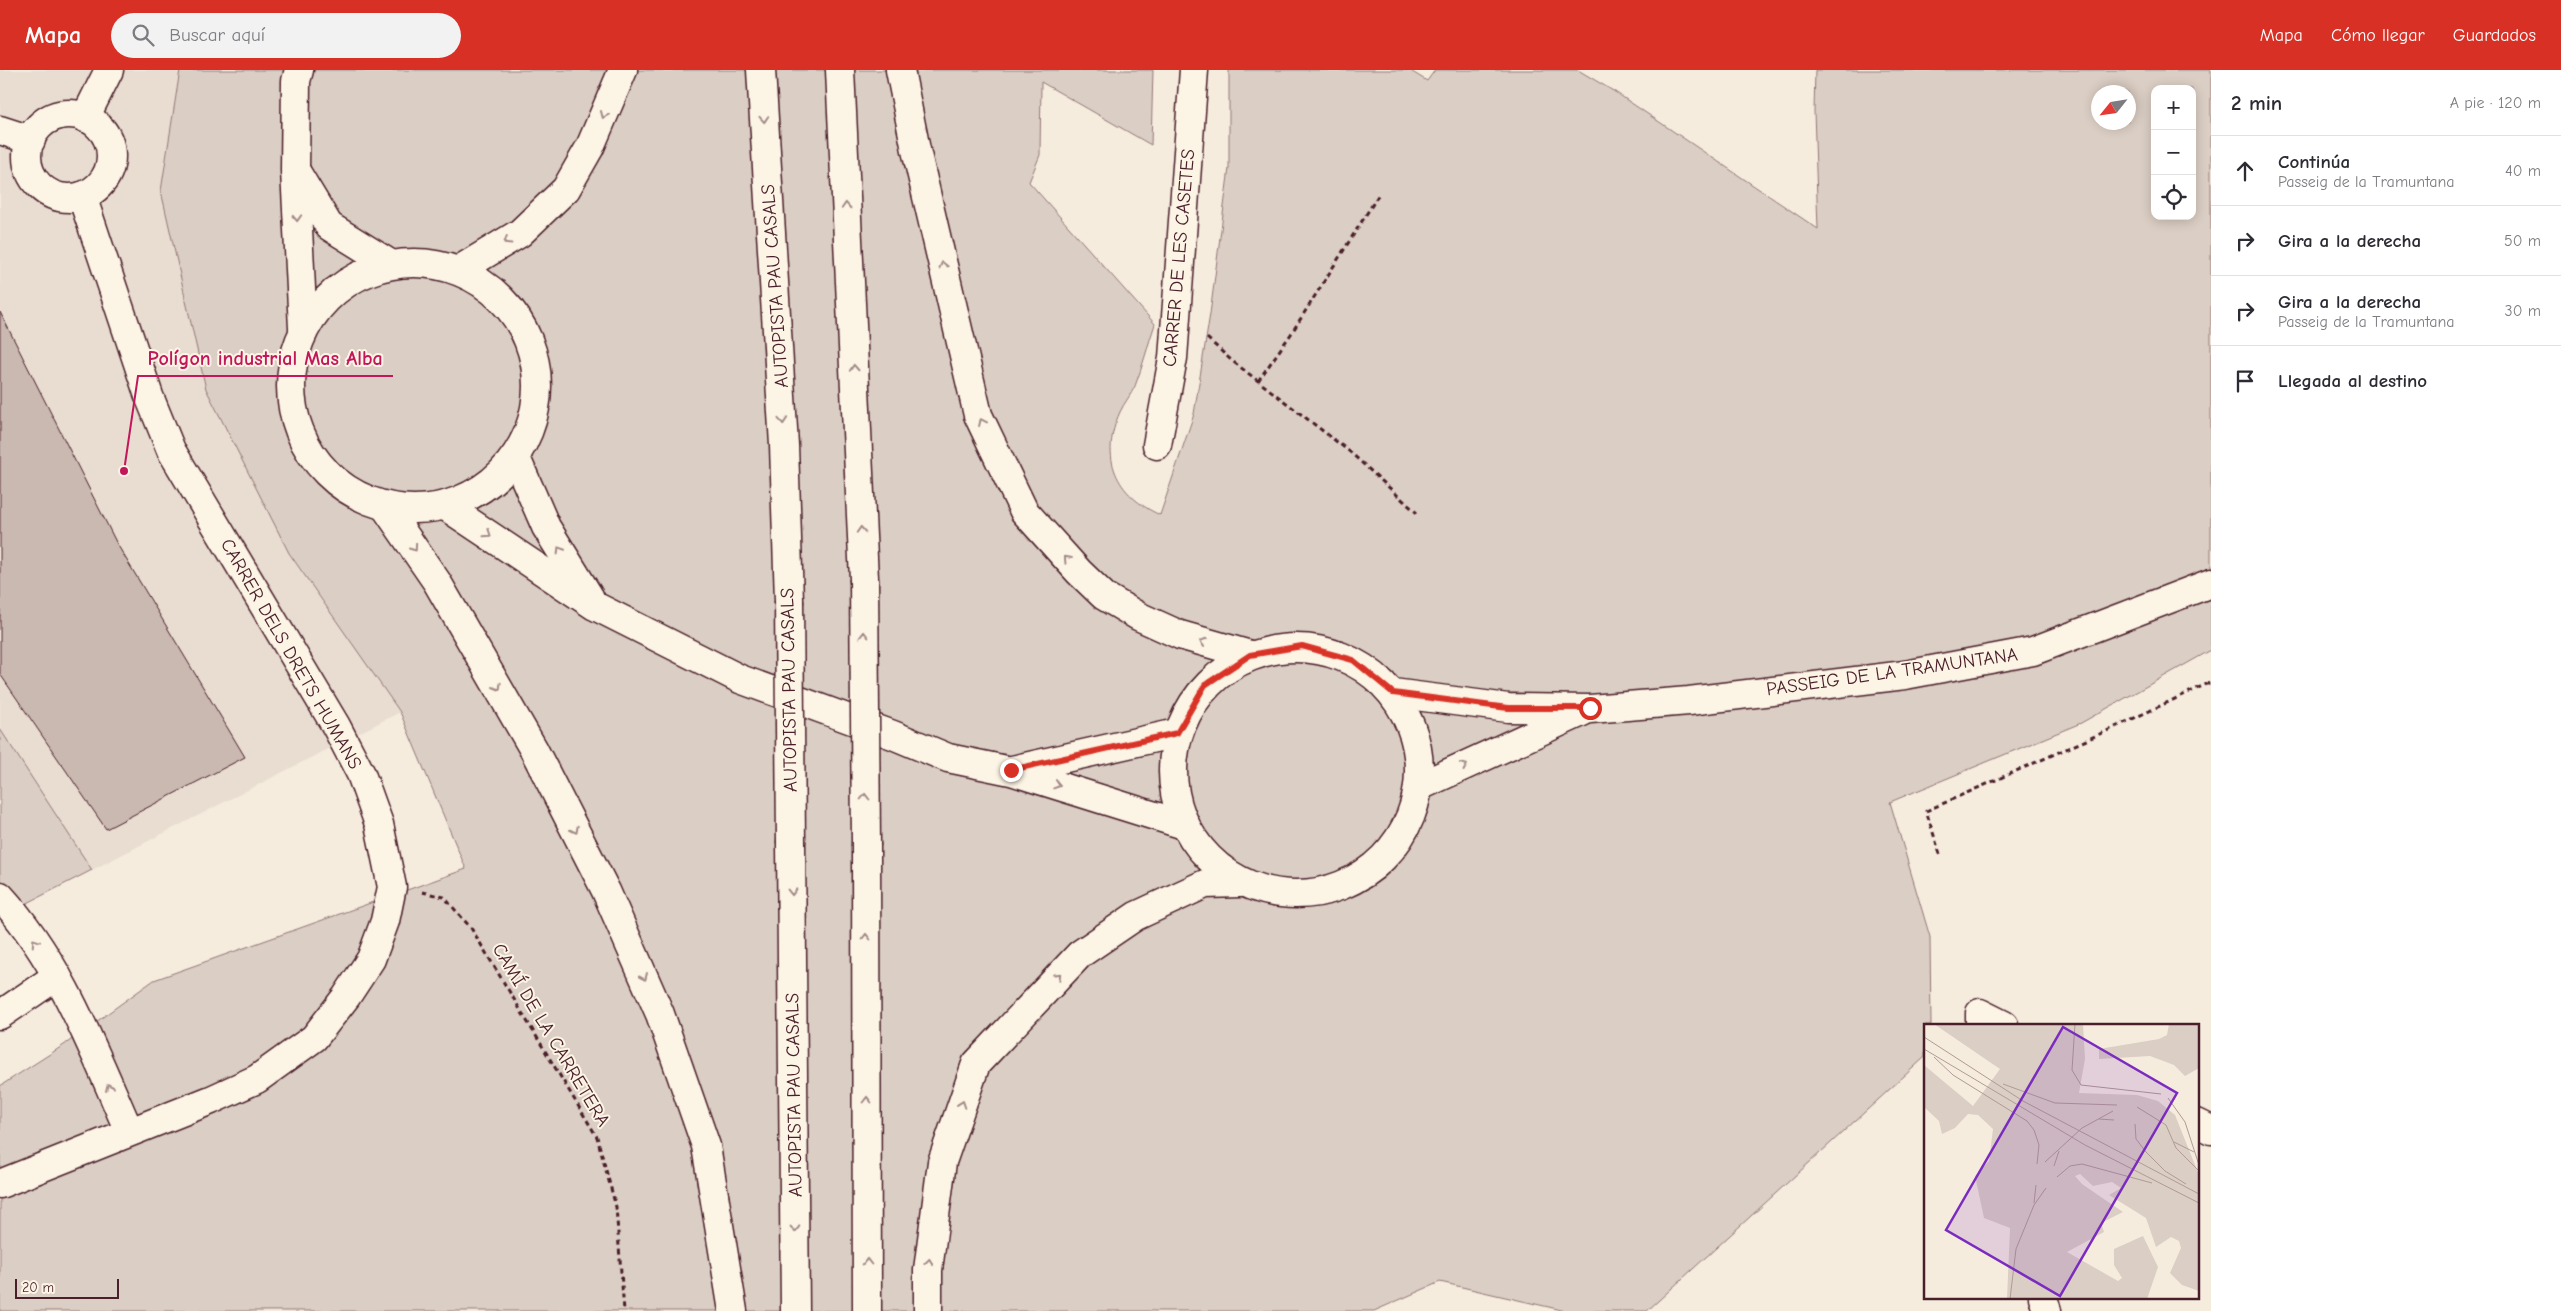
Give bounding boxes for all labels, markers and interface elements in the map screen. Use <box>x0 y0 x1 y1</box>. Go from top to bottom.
search box <box>111 13 461 58</box>
text: Mapa <box>25 21 81 49</box>
icon: search <box>129 21 157 49</box>
text: Buscar aquí <box>169 24 265 46</box>
text: Mapa <box>2260 25 2303 46</box>
text: Cómo llegar <box>2331 25 2425 46</box>
text: Guardados <box>2453 25 2536 46</box>
north arrow <box>2091 85 2136 130</box>
map controls <box>2151 85 2196 220</box>
button: + <box>2151 85 2196 130</box>
text: 2 min <box>2231 91 2282 115</box>
text: A pie · 120 m <box>2450 94 2541 112</box>
one-way arrow <box>600 110 611 119</box>
one-way arrow <box>759 115 770 123</box>
button: − <box>2151 130 2196 175</box>
street label: CARRER DE LES CASETES <box>1159 148 1199 368</box>
text: Continúa <box>2278 151 2350 173</box>
icon: ahead <box>2231 157 2259 185</box>
text: 40 m <box>2505 162 2541 180</box>
text: Passeig de la Tramuntana <box>2278 173 2455 191</box>
button: locate <box>2151 175 2196 220</box>
street label: AUTOPISTA PAU CASALS <box>757 183 793 389</box>
one-way arrow <box>841 201 851 209</box>
one-way arrow <box>292 215 303 223</box>
icon: right <box>2231 227 2259 255</box>
text: Gira a la derecha <box>2278 230 2421 252</box>
text: 50 m <box>2504 232 2541 250</box>
one-way arrow <box>503 234 512 244</box>
one-way arrow <box>938 260 949 269</box>
text: Gira a la derecha <box>2278 291 2421 313</box>
icon: right <box>2231 297 2259 325</box>
text: 30 m <box>2505 302 2541 320</box>
text: Passeig de la Tramuntana <box>2278 313 2455 331</box>
callout: Polígon industrial Mas Alba <box>138 341 393 376</box>
text: Polígon industrial Mas Alba <box>147 347 383 370</box>
one-way arrow <box>848 364 859 372</box>
icon: arrive <box>2231 367 2259 395</box>
text: Llegada al destino <box>2278 370 2427 392</box>
one-way arrow <box>777 417 788 425</box>
one-way arrow <box>977 418 988 427</box>
one-way arrow <box>856 526 867 534</box>
one-way arrow <box>482 528 491 537</box>
street label: CARRER DELS DRETS HUMANS <box>216 535 366 773</box>
one-way arrow <box>408 542 417 552</box>
one-way arrow <box>557 546 567 555</box>
one-way arrow <box>1063 555 1072 564</box>
street label: AUTOPISTA PAU CASALS <box>776 588 802 792</box>
one-way arrow <box>859 630 869 638</box>
one-way arrow <box>1200 638 1208 648</box>
street label: PASSEIG DE LA TRAMUNTANA <box>1765 643 2019 701</box>
one-way arrow <box>492 682 502 691</box>
route start <box>1579 697 1602 720</box>
route end <box>1000 759 1023 782</box>
one-way arrow <box>1459 761 1468 772</box>
one-way arrow <box>1052 780 1061 790</box>
one-way arrow <box>860 793 870 800</box>
one-way arrow <box>569 825 579 834</box>
one-way arrow <box>787 888 797 896</box>
one-way arrow <box>861 933 871 941</box>
one-way arrow <box>32 939 42 948</box>
street label: CAMÍ DE LA CARRETERA <box>488 939 614 1131</box>
one-way arrow <box>638 972 649 981</box>
one-way arrow <box>1052 973 1061 982</box>
street label: AUTOPISTA PAU CASALS <box>781 993 807 1197</box>
inset map <box>1924 1024 2198 1298</box>
one-way arrow <box>104 1083 115 1092</box>
one-way arrow <box>862 1096 872 1104</box>
one-way arrow <box>956 1100 966 1109</box>
one-way arrow <box>790 1226 800 1234</box>
one-way arrow <box>862 1258 872 1266</box>
one-way arrow <box>923 1258 934 1266</box>
scale bar <box>15 1276 119 1299</box>
text: 20 m <box>22 1279 54 1296</box>

